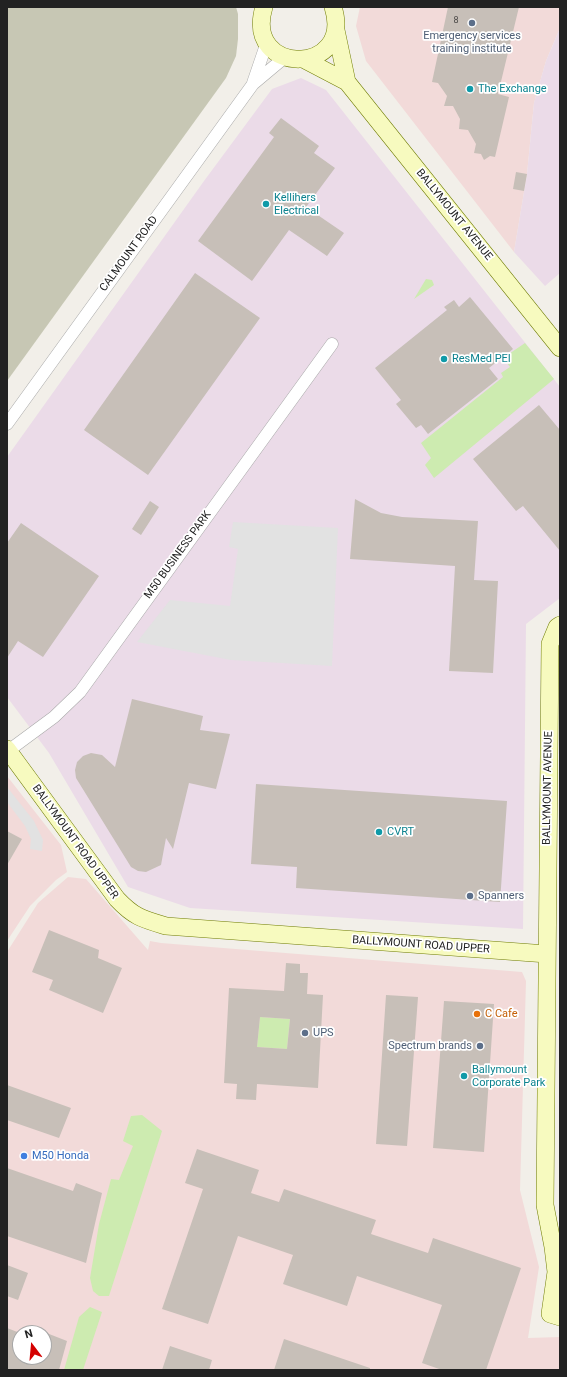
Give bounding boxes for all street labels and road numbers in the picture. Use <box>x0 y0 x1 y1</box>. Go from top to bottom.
street label: BALLYMOUNT AVENUE <box>413 167 495 263</box>
street label: CALMOUNT ROAD <box>97 214 161 294</box>
street label: M50 BUSINESS PARK <box>142 509 214 601</box>
street label: BALLYMOUNT AVENUE <box>540 731 556 845</box>
street label: BALLYMOUNT ROAD UPPER <box>29 782 121 902</box>
street label: BALLYMOUNT ROAD UPPER <box>352 934 490 956</box>

